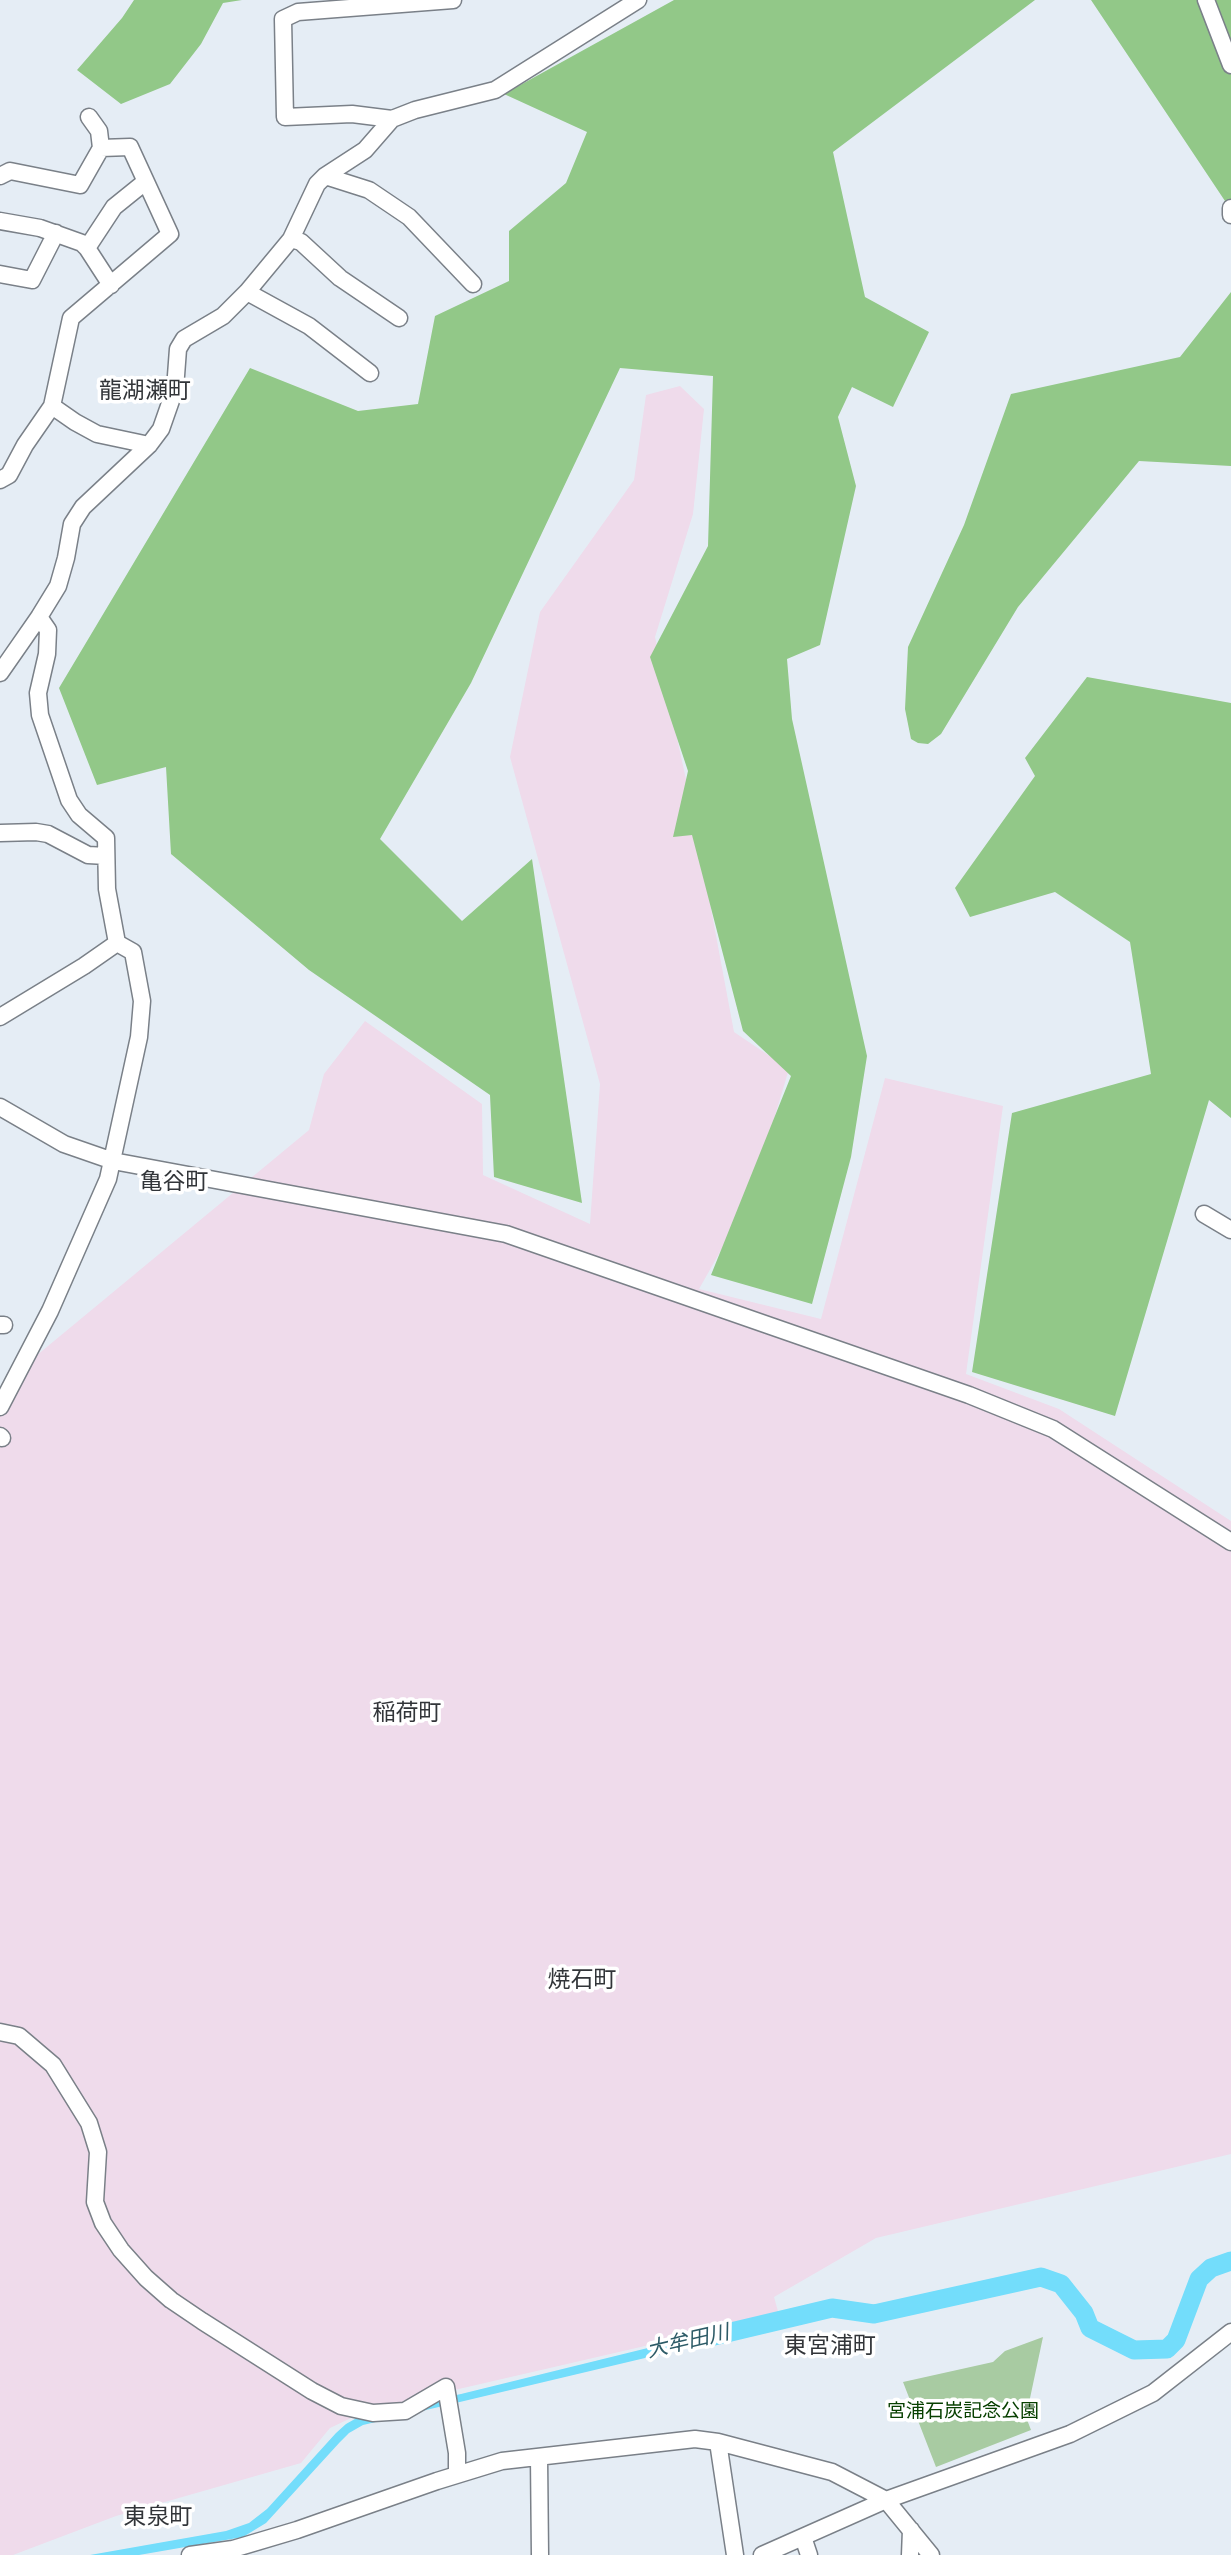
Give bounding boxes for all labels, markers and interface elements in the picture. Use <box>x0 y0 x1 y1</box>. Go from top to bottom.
district label: 龍湖瀬町 <box>99 378 191 406</box>
district label: 亀谷町 <box>140 1169 208 1197</box>
district label: 稲荷町 <box>373 1700 441 1728</box>
district label: 焼石町 <box>548 1967 616 1995</box>
water label: 大牟田川 <box>644 2320 732 2364</box>
district label: 東宮浦町 <box>784 2333 876 2361</box>
park label: 宮浦石炭記念公園 <box>887 2401 1039 2423</box>
district label: 東泉町 <box>124 2504 192 2532</box>

